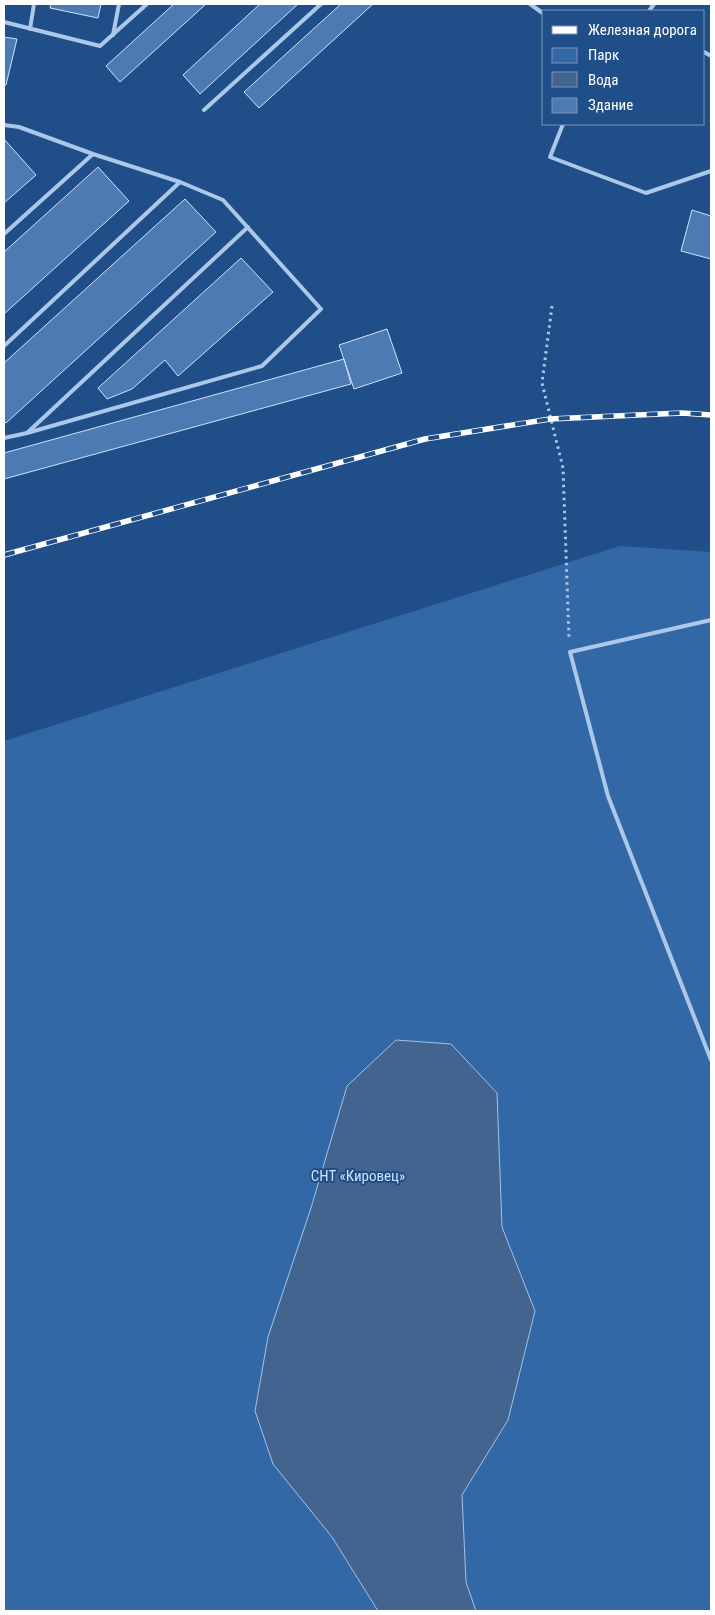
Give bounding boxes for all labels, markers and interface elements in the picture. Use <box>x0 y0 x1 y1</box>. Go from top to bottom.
legend <box>542 10 705 125</box>
text: Железная дорога <box>588 21 697 39</box>
text: Парк <box>588 46 619 64</box>
text: Вода <box>588 71 618 89</box>
text: Здание <box>588 96 633 114</box>
park label: СНТ «Кировец» <box>311 1167 405 1185</box>

